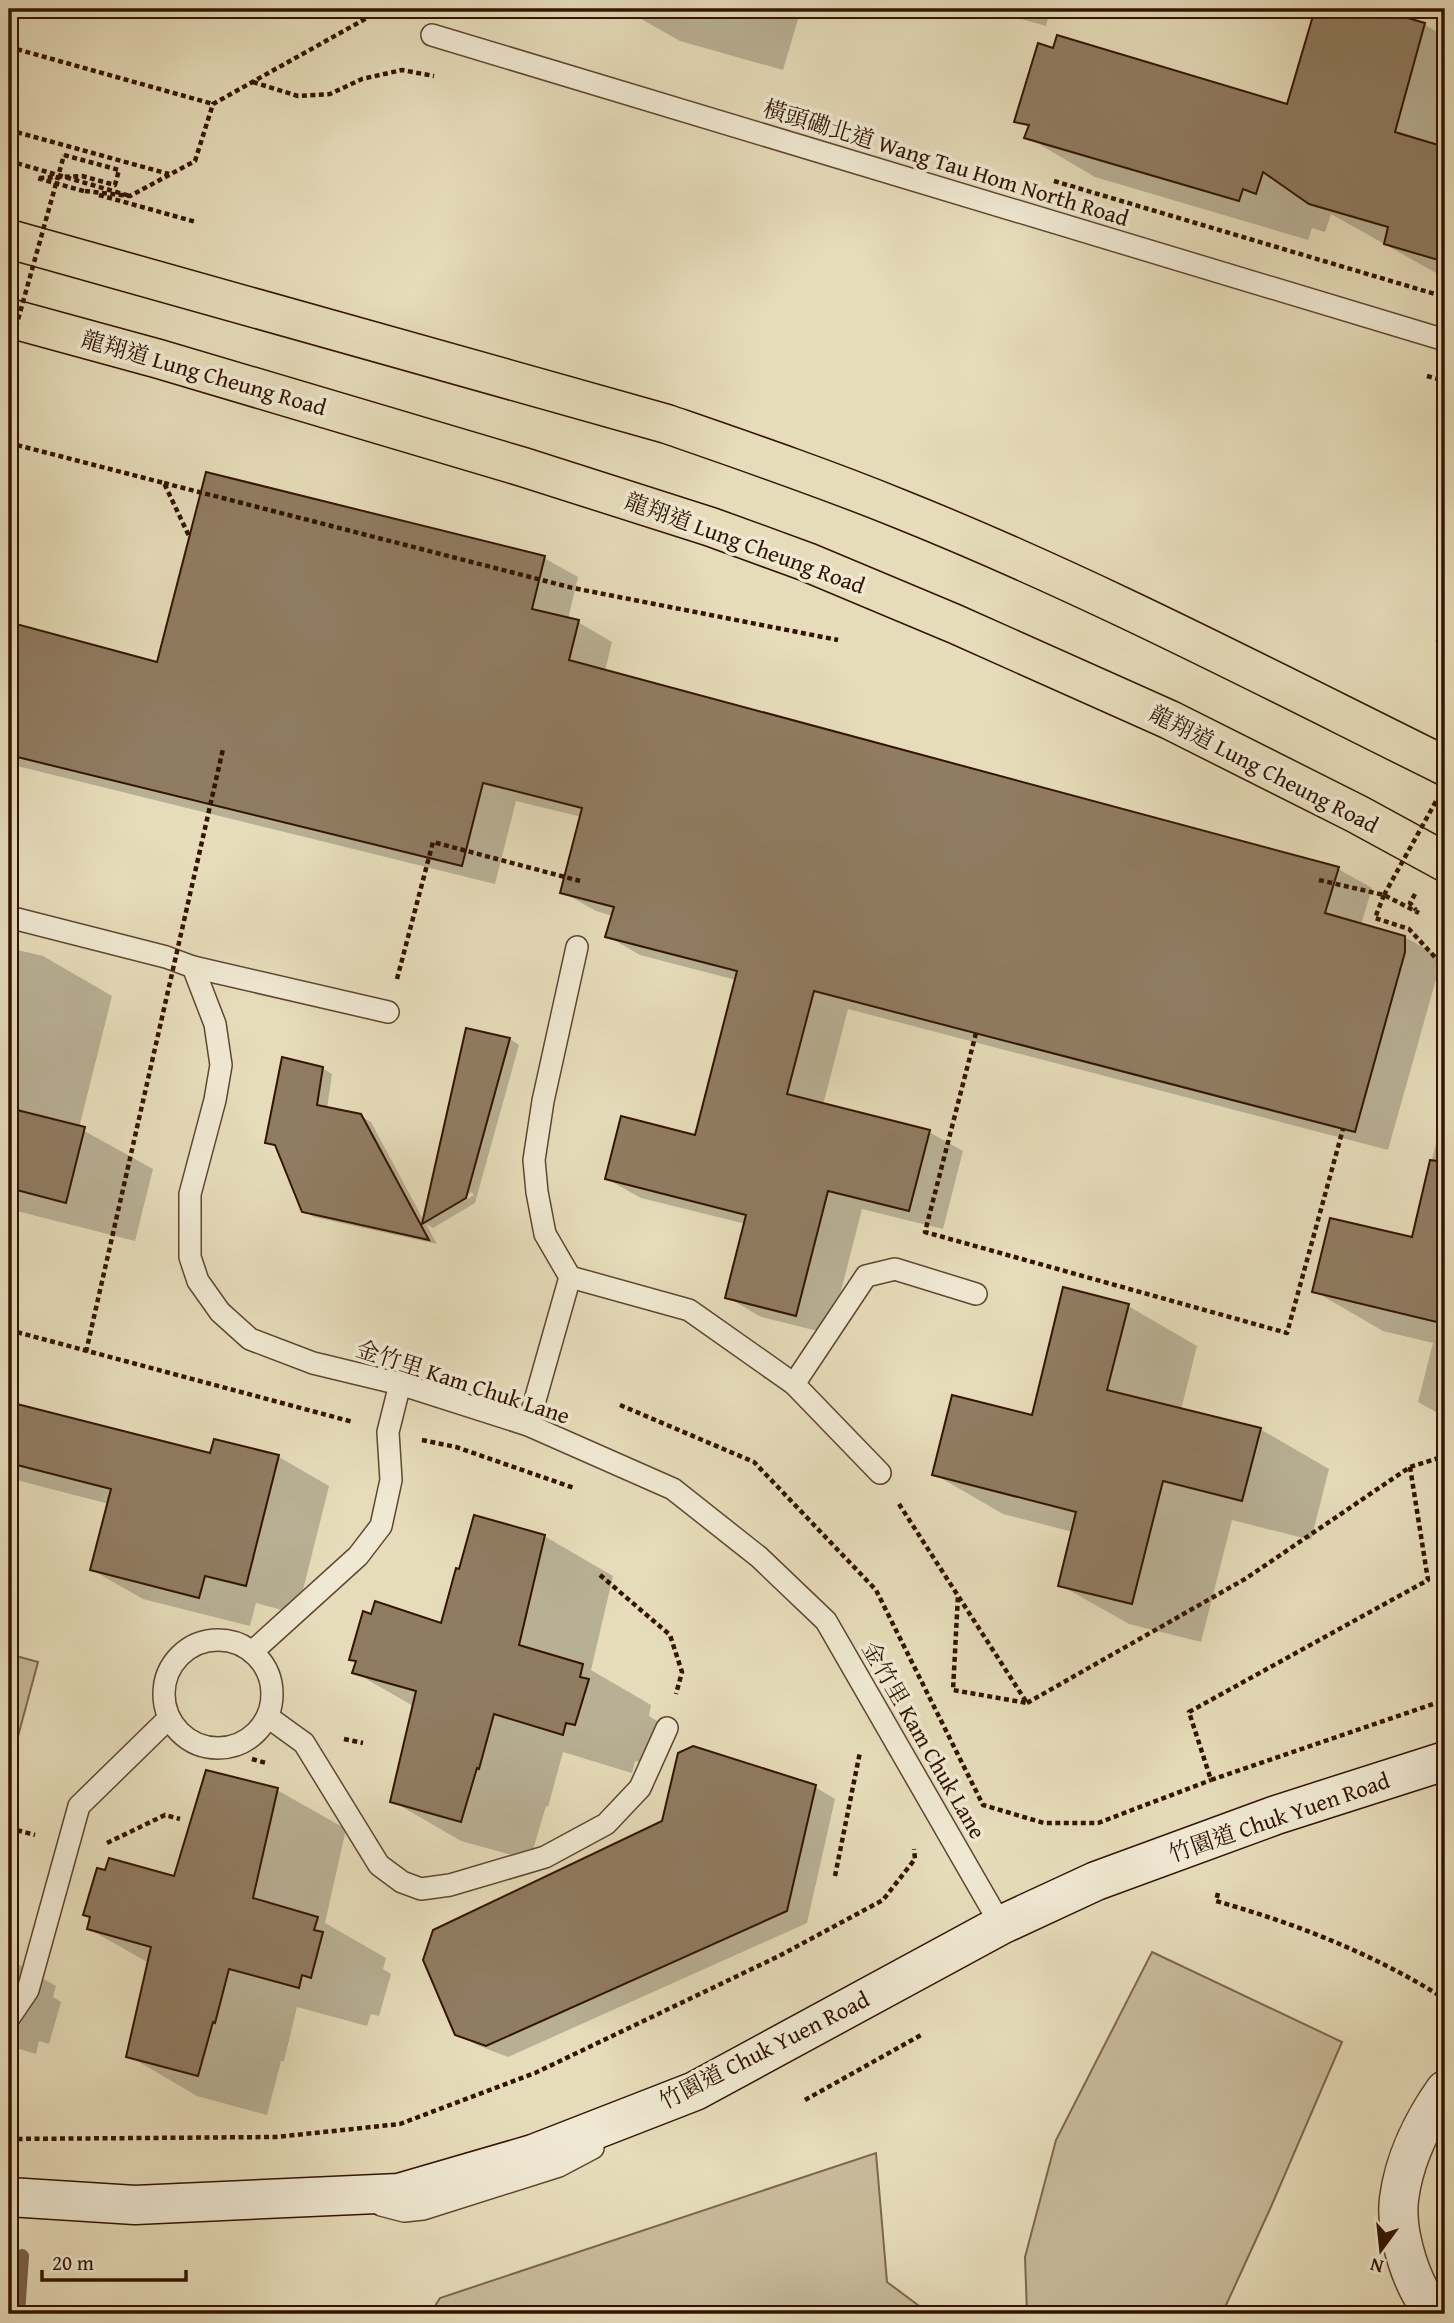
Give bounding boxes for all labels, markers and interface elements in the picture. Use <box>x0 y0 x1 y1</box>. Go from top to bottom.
street label: 橫頭磡北道 Wang Tau Hom North Road <box>759 91 1134 234</box>
street label: 龍翔道 Lung Cheung Road <box>78 322 331 423</box>
street label: 龍翔道 Lung Cheung Road <box>620 484 871 602</box>
street label: 龍翔道 Lung Cheung Road <box>1144 696 1385 841</box>
street label: 金竹里 Kam Chuk Lane <box>352 1331 574 1432</box>
street label: 金竹里 Kam Chuk Lane <box>854 1635 994 1844</box>
street label: 竹園道 Chuk Yuen Road <box>1164 1763 1394 1870</box>
street label: 竹園道 Chuk Yuen Road <box>653 1982 875 2117</box>
north arrow <box>1346 2214 1416 2284</box>
scale bar <box>42 2239 186 2283</box>
text: 20 m <box>52 2247 94 2278</box>
text: N <box>1367 2251 1386 2282</box>

